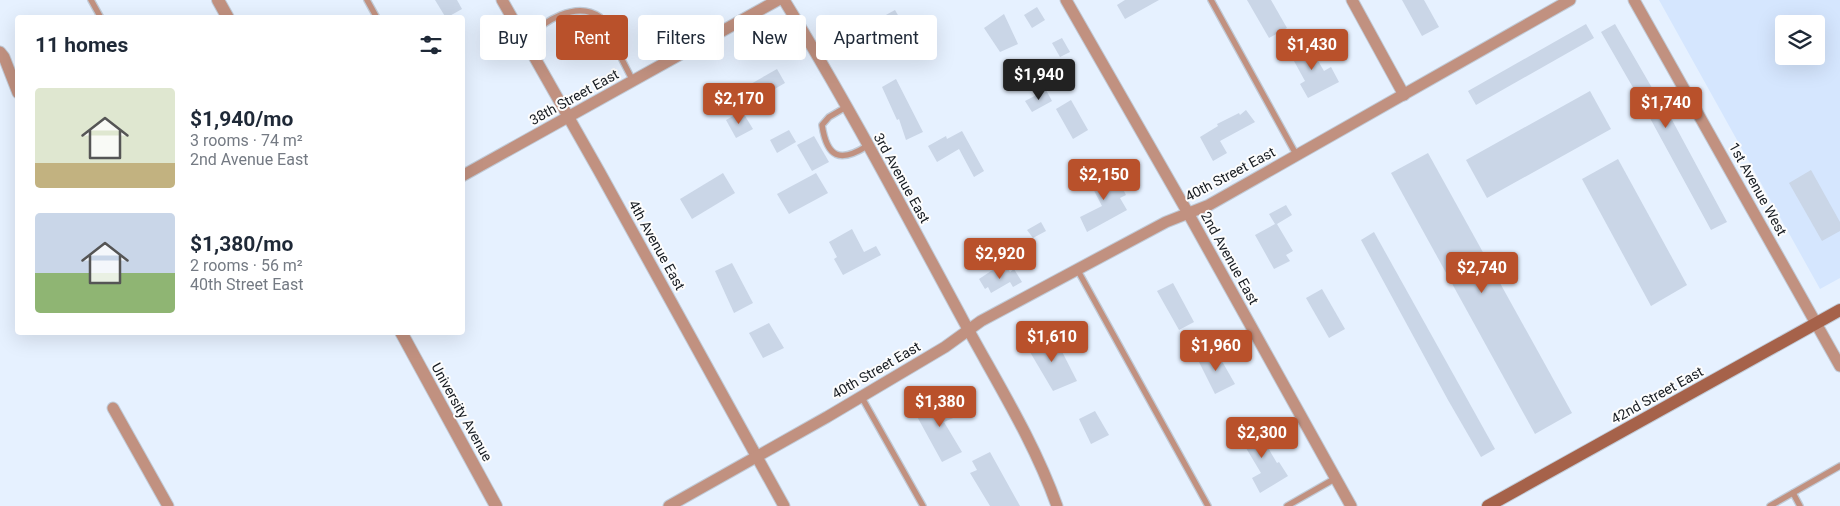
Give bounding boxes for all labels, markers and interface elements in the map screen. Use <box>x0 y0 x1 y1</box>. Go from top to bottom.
chip: Buy <box>480 15 546 60</box>
chip: Rent <box>556 15 628 60</box>
chip: Filters <box>638 15 724 60</box>
chip: New <box>734 15 806 60</box>
chip: Apartment <box>816 15 937 60</box>
map controls <box>1775 15 1825 65</box>
button: layers <box>1775 15 1825 65</box>
pin: $1,430 <box>1271 28 1353 71</box>
icon: filters <box>417 31 445 59</box>
text: 11 homes <box>35 33 128 57</box>
text: $1,430 <box>1287 35 1337 54</box>
pin: $1,940 <box>998 58 1080 101</box>
text: $1,940 <box>1014 65 1064 84</box>
street label: 38th Street East <box>527 66 622 128</box>
pin: $2,170 <box>698 82 780 125</box>
pin: $1,740 <box>1625 86 1707 129</box>
text: $2,170 <box>714 89 764 108</box>
text: $1,740 <box>1641 93 1691 112</box>
text: $1,940/mo <box>190 107 293 131</box>
icon: home <box>75 108 135 168</box>
street label: 3rd Avenue East <box>871 130 934 226</box>
text: 3 rooms · 74 m² <box>190 131 303 150</box>
street label: 1st Avenue West <box>1726 140 1790 239</box>
street label: 40th Street East <box>1182 143 1278 204</box>
text: 2nd Avenue East <box>190 150 308 169</box>
pin: $2,150 <box>1063 158 1145 201</box>
text: $2,150 <box>1079 165 1129 184</box>
street label: 4th Avenue East <box>626 197 689 293</box>
street label: 2nd Avenue East <box>1198 209 1262 308</box>
text: $1,380/mo <box>190 232 293 256</box>
icon: home <box>75 233 135 293</box>
pin: $2,920 <box>959 238 1041 280</box>
text: $2,920 <box>975 244 1025 263</box>
pin: $2,740 <box>1441 252 1523 294</box>
text: 2 rooms · 56 m² <box>190 256 303 275</box>
text: $2,740 <box>1457 258 1507 277</box>
text: 40th Street East <box>190 275 303 294</box>
pin: $1,610 <box>1011 320 1093 363</box>
text: $1,610 <box>1027 327 1077 346</box>
pin: $1,960 <box>1175 330 1257 372</box>
text: $1,960 <box>1191 336 1241 355</box>
street label: 40th Street East <box>829 338 923 402</box>
street label: University Avenue <box>428 360 496 464</box>
street label: 42nd Street East <box>1608 363 1706 427</box>
pin: $1,380 <box>899 386 981 428</box>
text: $1,380 <box>915 392 965 411</box>
pin: $2,300 <box>1221 416 1303 459</box>
text: $2,300 <box>1237 423 1287 442</box>

